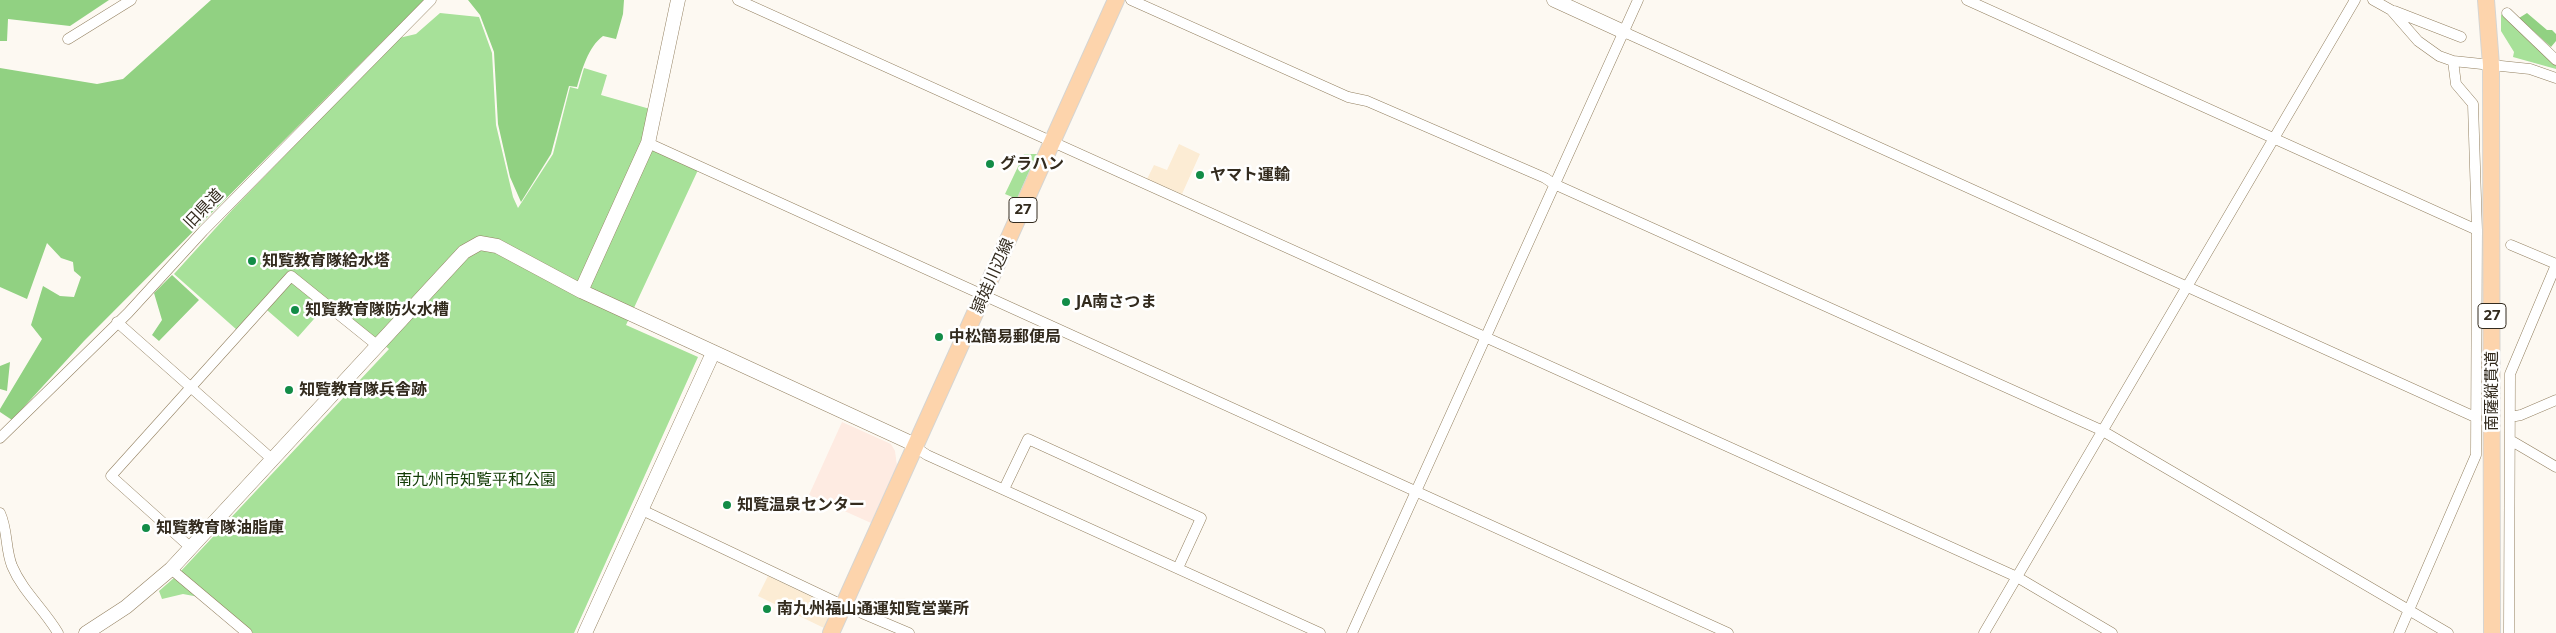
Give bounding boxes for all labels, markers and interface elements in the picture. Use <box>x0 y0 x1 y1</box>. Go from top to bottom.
place label: グラハン <box>1000 154 1064 174</box>
marker: グラハン <box>984 158 996 170</box>
place label: ヤマト運輸 <box>1210 165 1290 185</box>
marker: ヤマト運輸 <box>1194 169 1206 181</box>
street label: 旧県道 <box>180 185 228 233</box>
road number: 27 <box>1009 198 1037 222</box>
street label: 頴娃川辺線 <box>968 236 1018 316</box>
place label: 知覧教育隊給水塔 <box>262 251 390 271</box>
marker: 知覧教育隊給水塔 <box>246 255 258 267</box>
place label: JA南さつま <box>1076 292 1156 312</box>
marker: JA南さつま <box>1060 296 1072 308</box>
place label: 知覧教育隊防火水槽 <box>305 300 449 320</box>
marker: 知覧教育隊防火水槽 <box>289 304 301 316</box>
road number: 27 <box>2478 304 2506 328</box>
place label: 中松簡易郵便局 <box>949 327 1061 347</box>
marker: 中松簡易郵便局 <box>933 331 945 343</box>
street label: 南薩縦貫道 <box>2482 351 2502 431</box>
place label: 知覧教育隊兵舎跡 <box>299 380 427 400</box>
marker: 知覧教育隊兵舎跡 <box>283 384 295 396</box>
park label: 南九州市知覧平和公園 <box>396 470 556 490</box>
place label: 知覧温泉センター <box>737 495 865 515</box>
marker: 知覧温泉センター <box>721 499 733 511</box>
place label: 知覧教育隊油脂庫 <box>156 518 284 538</box>
marker: 知覧教育隊油脂庫 <box>140 522 152 534</box>
place label: 南九州福山通運知覧営業所 <box>777 599 969 619</box>
marker: 南九州福山通運知覧営業所 <box>761 603 773 615</box>

